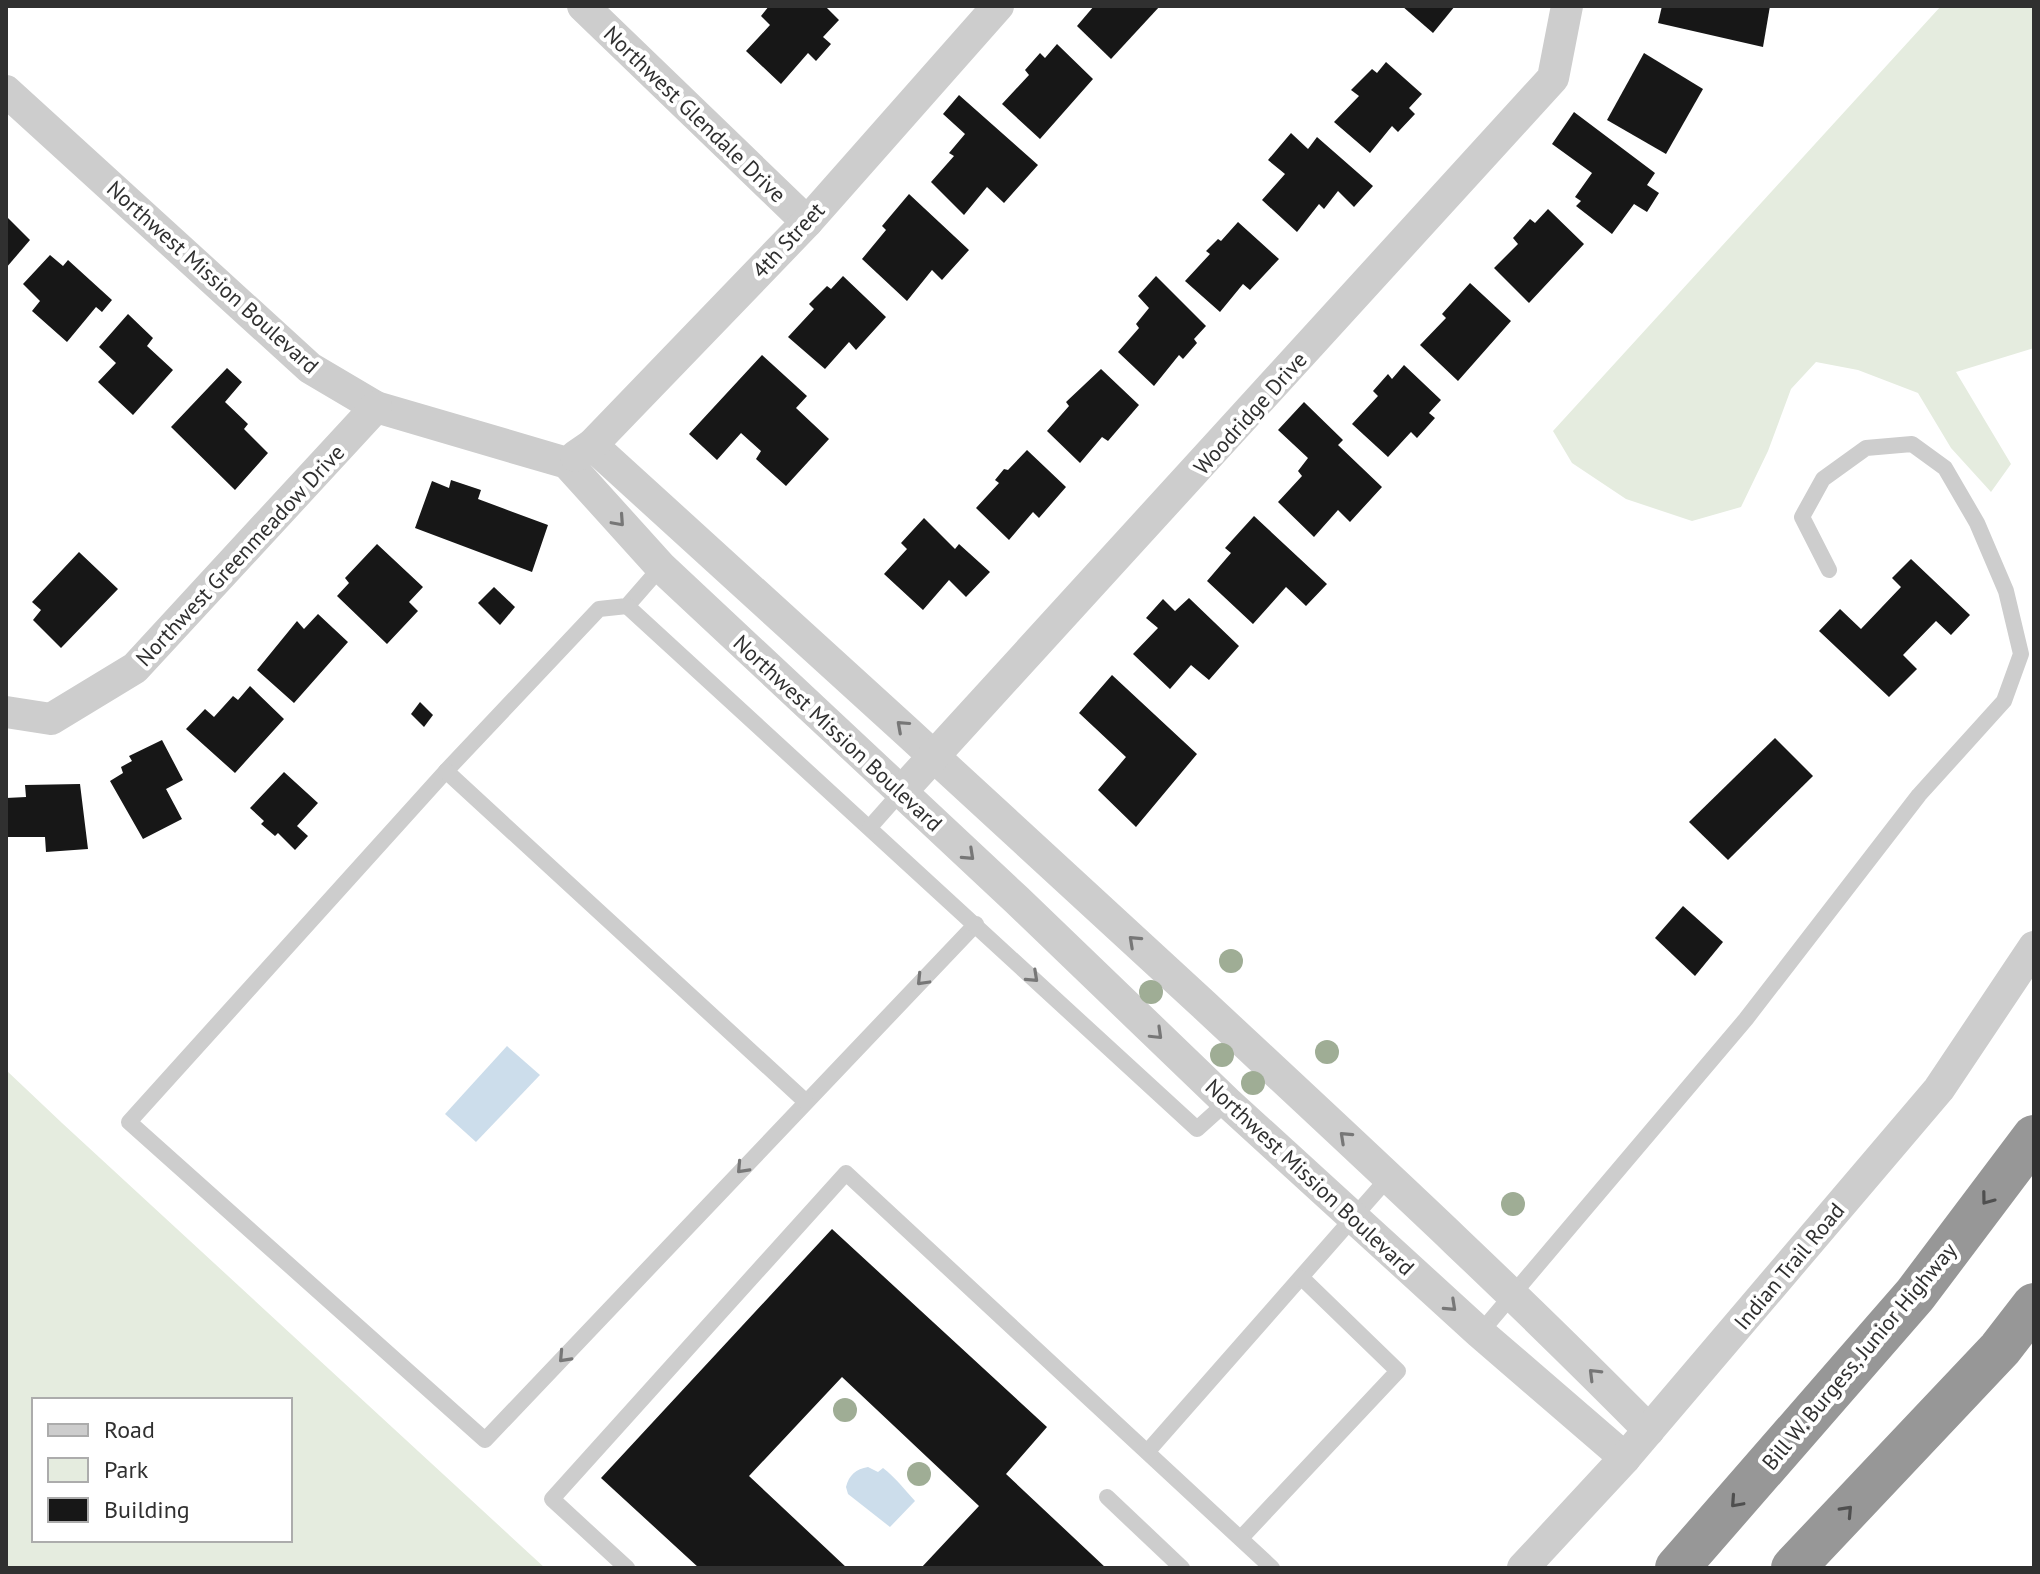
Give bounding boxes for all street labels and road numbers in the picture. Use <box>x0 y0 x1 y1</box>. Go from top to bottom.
street label: Northwest Glendale Drive <box>598 20 792 208</box>
street label: Northwest Mission Boulevard <box>101 174 325 380</box>
street label: 4th Street <box>746 196 831 284</box>
street label: Woodridge Drive <box>1187 346 1313 480</box>
street label: Northwest Greenmeadow Drive <box>130 438 350 672</box>
street label: Northwest Mission Boulevard <box>728 629 948 837</box>
street label: Northwest Mission Boulevard <box>1200 1073 1420 1281</box>
street label: Indian Trail Road <box>1728 1197 1850 1335</box>
street label: Bill W. Burgess, Junior Highway <box>1756 1236 1963 1476</box>

